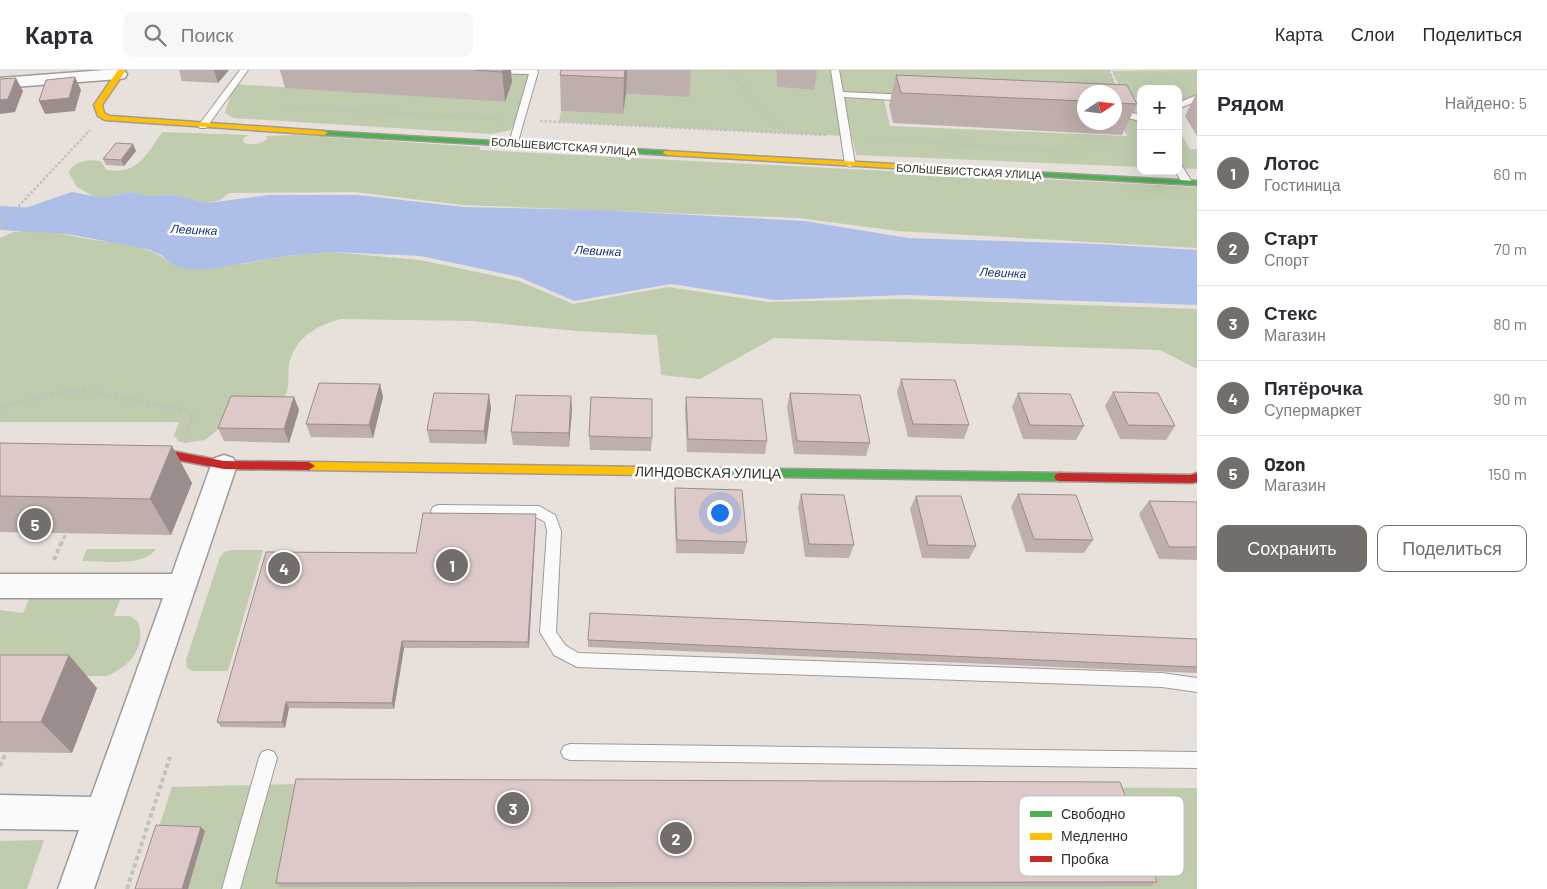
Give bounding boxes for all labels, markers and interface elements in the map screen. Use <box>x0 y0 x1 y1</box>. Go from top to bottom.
search box <box>123 12 473 57</box>
text: Карта <box>25 20 93 49</box>
icon: search <box>141 21 169 49</box>
text: Поиск <box>181 23 233 46</box>
text: Карта <box>1275 23 1323 45</box>
text: Слои <box>1351 23 1395 45</box>
text: Поделиться <box>1423 23 1522 45</box>
north arrow <box>1077 85 1122 130</box>
map controls <box>1137 85 1182 175</box>
button: + <box>1137 85 1182 130</box>
text: Рядом <box>1217 90 1284 115</box>
text: Найдено: 5 <box>1445 93 1527 112</box>
button: − <box>1137 130 1182 175</box>
street label: БОЛЬШЕВИСТСКАЯ УЛИЦА <box>491 134 638 158</box>
text: Лотос <box>1264 151 1319 174</box>
street label: БОЛЬШЕВИСТСКАЯ УЛИЦА <box>896 161 1043 181</box>
text: 1 <box>1230 164 1236 183</box>
text: 60 m <box>1493 164 1527 183</box>
text: Гостиница <box>1264 175 1341 194</box>
water label: Левинка <box>169 221 218 237</box>
text: Старт <box>1264 226 1318 249</box>
text: 2 <box>1229 239 1237 258</box>
text: 70 m <box>1494 239 1527 258</box>
water label: Левинка <box>573 242 622 258</box>
text: Спорт <box>1264 250 1309 269</box>
water label: Левинка <box>978 264 1027 280</box>
text: Стекс <box>1264 301 1317 324</box>
text: 3 <box>1229 314 1237 333</box>
text: 80 m <box>1493 314 1527 333</box>
text: Магазин <box>1264 325 1326 344</box>
text: Пятёрочка <box>1264 376 1362 399</box>
text: 4 <box>1228 389 1238 408</box>
text: 90 m <box>1493 389 1527 408</box>
text: Супермаркет <box>1264 400 1362 419</box>
text: Ozon <box>1264 452 1306 475</box>
street label: ЛИНДОВСКАЯ УЛИЦА <box>635 462 782 482</box>
text: 5 <box>1229 464 1237 483</box>
text: 150 m <box>1488 464 1527 483</box>
text: Магазин <box>1264 475 1326 494</box>
your location <box>707 500 733 526</box>
pin: 5 <box>19 505 51 543</box>
button: Сохранить <box>1217 525 1367 572</box>
button: Поделиться <box>1377 525 1527 572</box>
pin: 1 <box>436 546 468 584</box>
pin: 4 <box>268 549 300 587</box>
pin: 3 <box>497 789 529 827</box>
legend <box>1019 796 1184 876</box>
text: Свободно <box>1061 805 1126 822</box>
pin: 2 <box>660 819 692 857</box>
text: Медленно <box>1061 827 1128 844</box>
text: Пробка <box>1061 850 1109 867</box>

